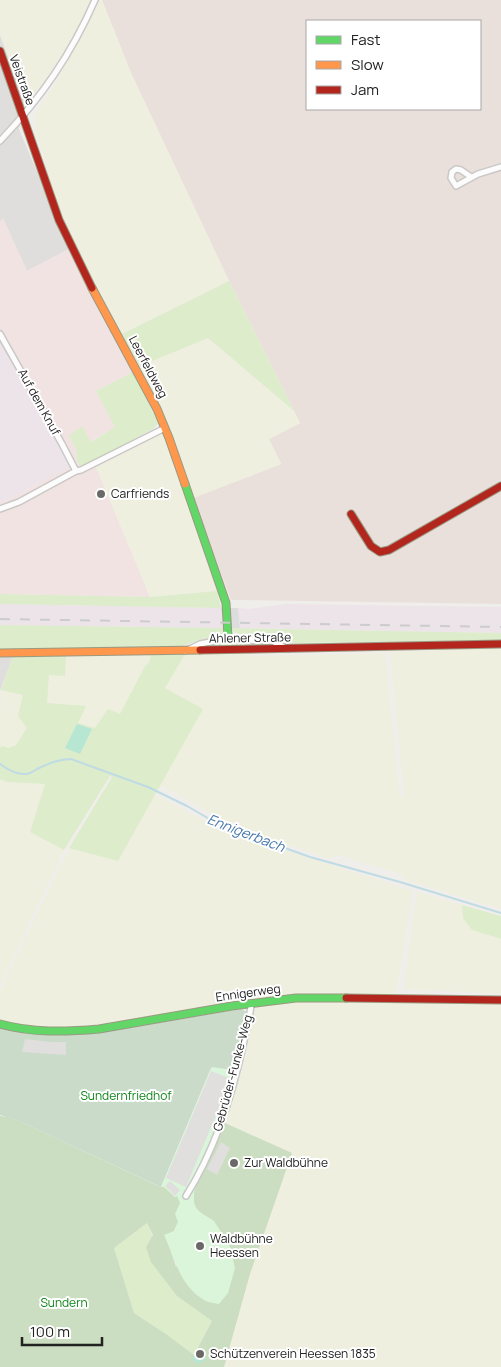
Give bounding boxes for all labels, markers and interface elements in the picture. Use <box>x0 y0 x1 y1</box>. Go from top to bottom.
legend <box>306 20 481 110</box>
text: Fast <box>351 29 380 50</box>
street label: Veistraße <box>6 52 39 107</box>
text: Slow <box>351 54 384 75</box>
text: Jam <box>351 79 379 100</box>
street label: Leerfeldweg <box>125 333 172 401</box>
street label: Auf dem Knuf <box>14 365 65 439</box>
place label: Carfriends <box>111 485 169 502</box>
marker: Carfriends <box>95 488 107 500</box>
street label: Ahlener Straße <box>209 628 291 647</box>
water label: Ennigerbach <box>205 809 288 856</box>
street label: Ennigerweg <box>214 980 282 1005</box>
street label: Gebrüder-Funke-Weg <box>209 1013 256 1133</box>
park label: Sundernfriedhof <box>80 1087 172 1104</box>
place label: Zur Waldbühne <box>244 1154 328 1171</box>
marker: Zur Waldbühne <box>228 1157 240 1169</box>
place label: Waldbühne Heessen <box>210 1230 273 1261</box>
marker: Waldbühne Heessen <box>194 1240 206 1252</box>
park label: Sundern <box>40 1294 88 1311</box>
scale bar <box>22 1314 102 1346</box>
text: 100 m <box>30 1321 70 1342</box>
place label: Schützenverein Heessen 1835 <box>210 1345 376 1362</box>
marker: Schützenverein Heessen 1835 <box>194 1348 206 1360</box>

